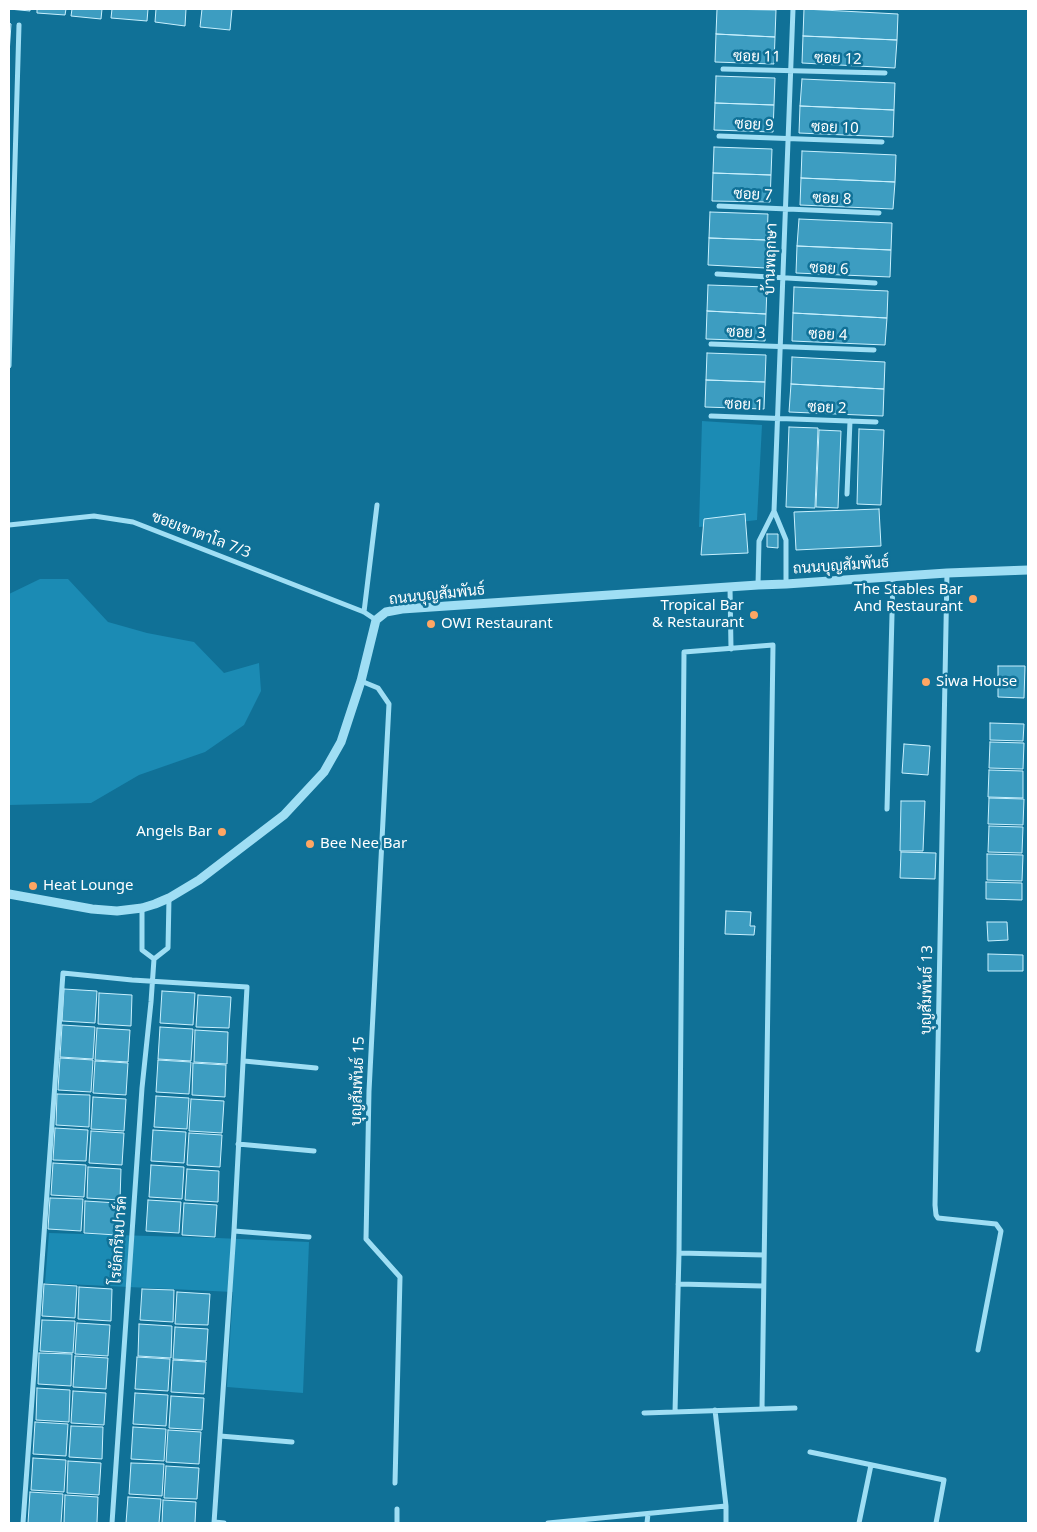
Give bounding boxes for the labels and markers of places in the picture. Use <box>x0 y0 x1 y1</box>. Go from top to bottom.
place label: The Stables Bar And Restaurant <box>854 581 963 616</box>
marker: The Stables Bar And Restaurant <box>967 593 979 605</box>
place label: Tropical Bar & Restaurant <box>652 597 744 632</box>
marker: Tropical Bar & Restaurant <box>748 609 760 621</box>
place label: OWI Restaurant <box>441 615 553 633</box>
marker: OWI Restaurant <box>425 618 437 630</box>
place label: Siwa House <box>936 673 1017 691</box>
marker: Siwa House <box>920 676 932 688</box>
place label: Angels Bar <box>136 823 212 841</box>
marker: Angels Bar <box>216 826 228 838</box>
place label: Bee Nee Bar <box>320 835 407 853</box>
marker: Bee Nee Bar <box>304 838 316 850</box>
place label: Heat Lounge <box>43 877 133 895</box>
marker: Heat Lounge <box>27 880 39 892</box>

